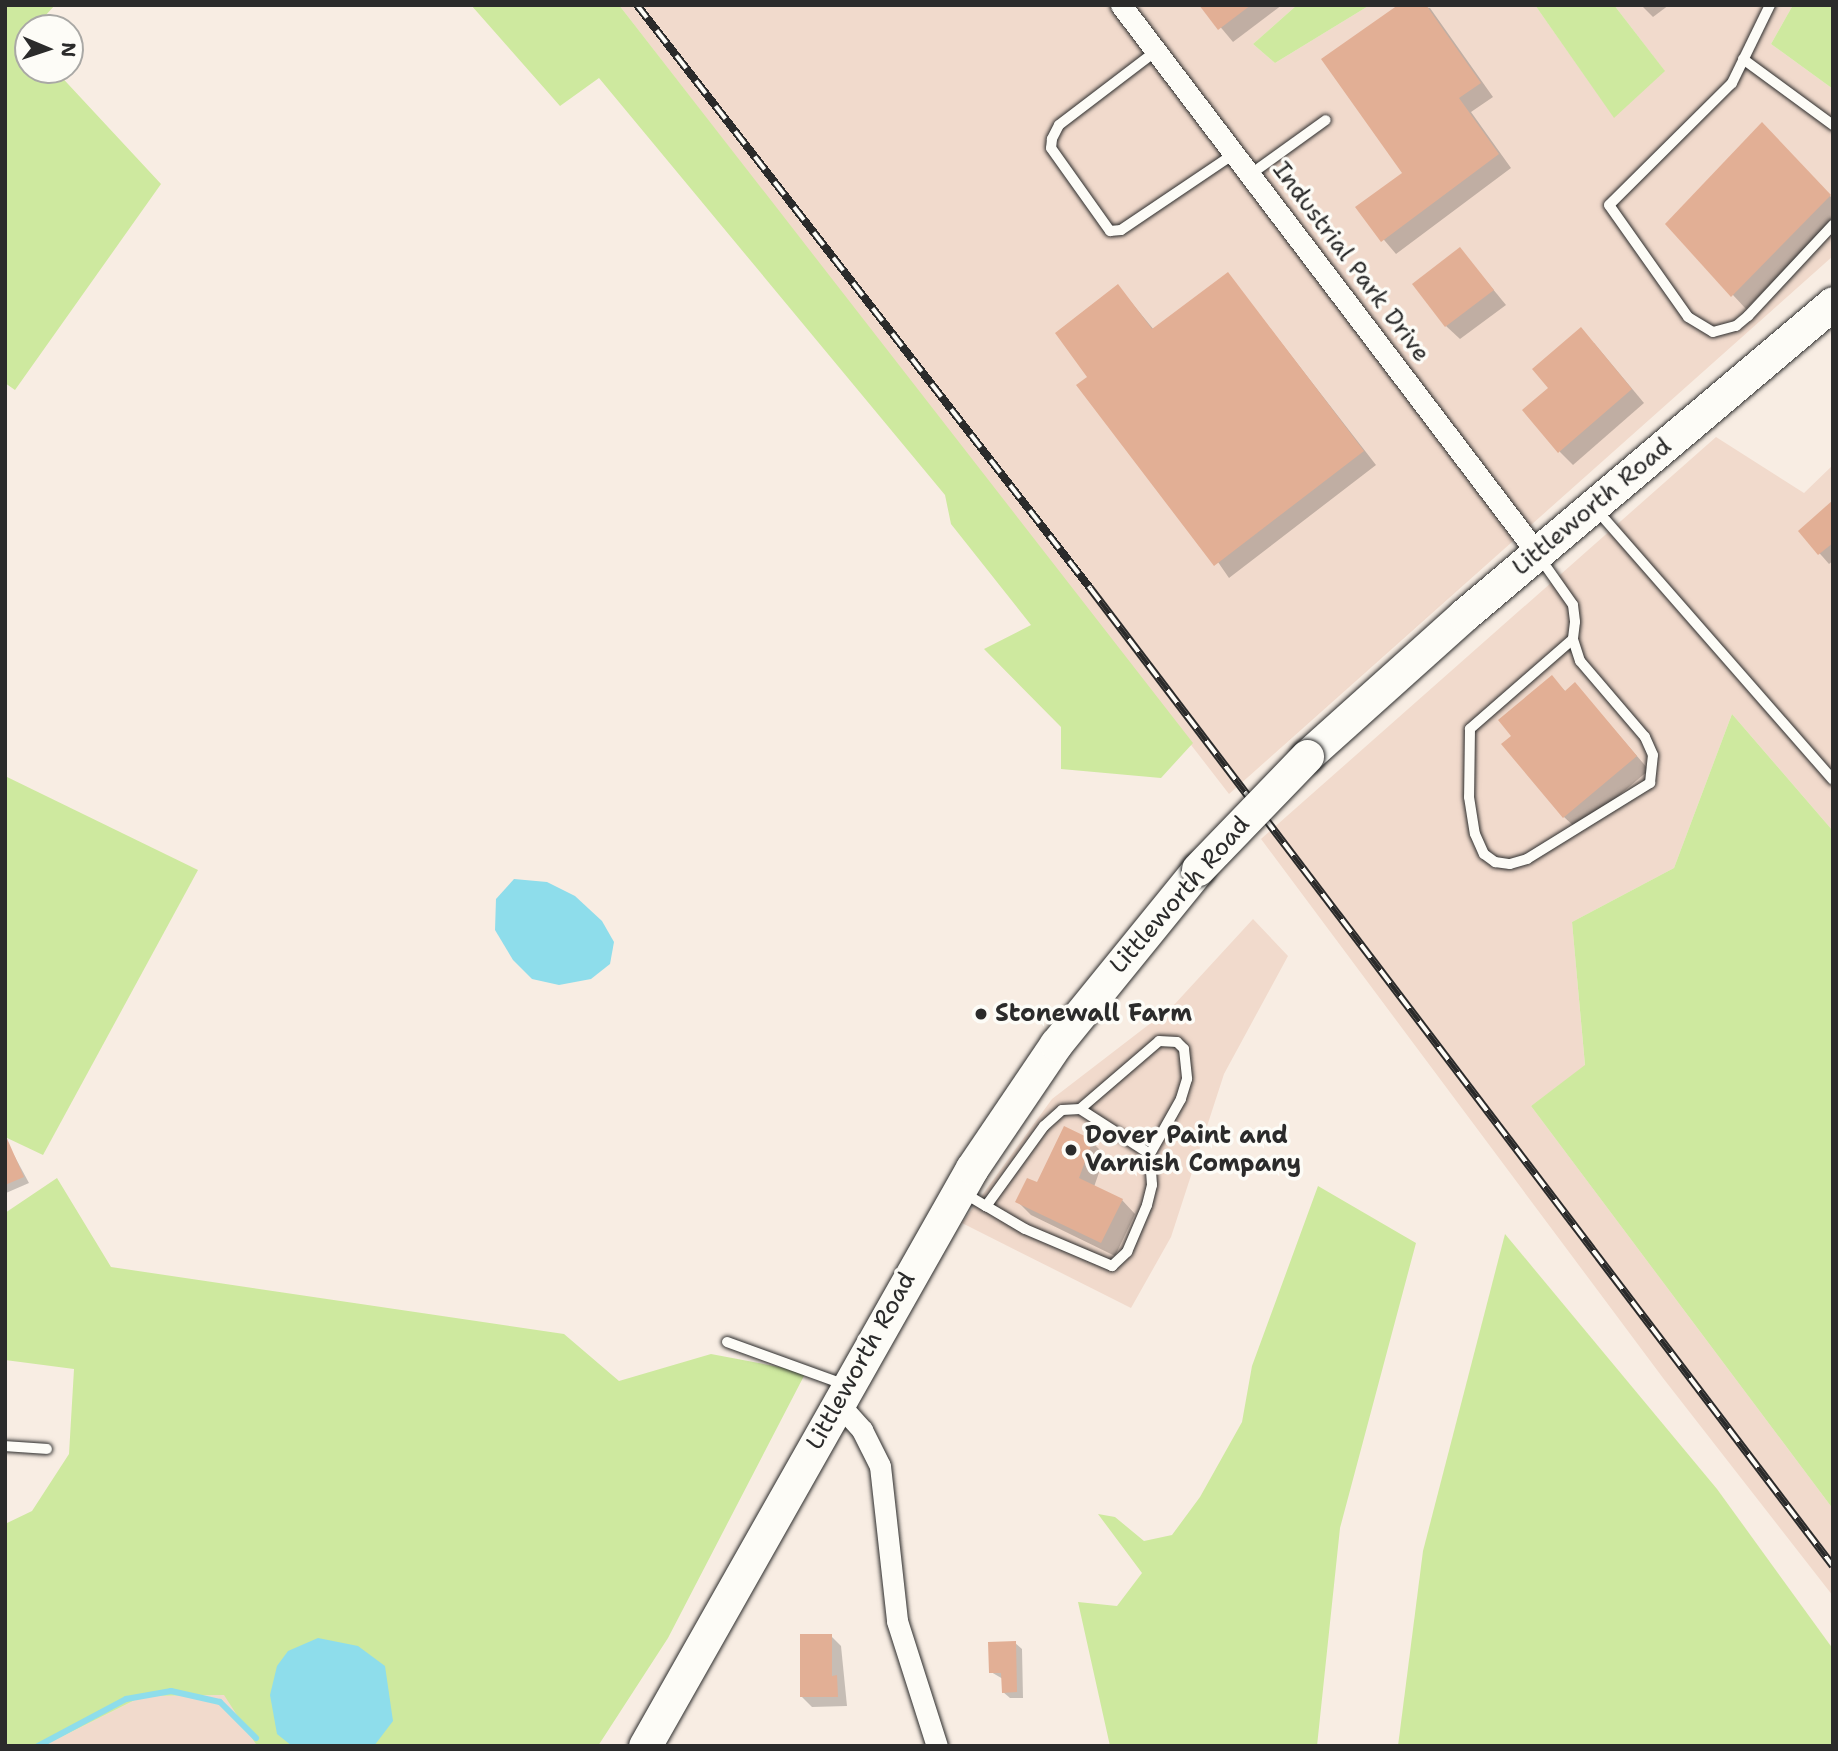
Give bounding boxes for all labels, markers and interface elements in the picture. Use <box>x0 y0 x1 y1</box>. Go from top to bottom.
north arrow <box>14 14 84 84</box>
text: N <box>56 42 81 58</box>
street label: Industrial Park Drive <box>1266 156 1436 368</box>
street label: Littleworth Road <box>1507 432 1677 582</box>
street label: Littleworth Road <box>1104 811 1256 979</box>
place label: Stonewall Farm <box>995 1000 1192 1028</box>
marker: Stonewall Farm <box>973 1006 989 1022</box>
place label: Dover Paint and Varnish Company <box>1085 1122 1301 1178</box>
marker: Dover Paint and Varnish Company <box>1063 1142 1079 1158</box>
street label: Littleworth Road <box>800 1267 922 1455</box>

